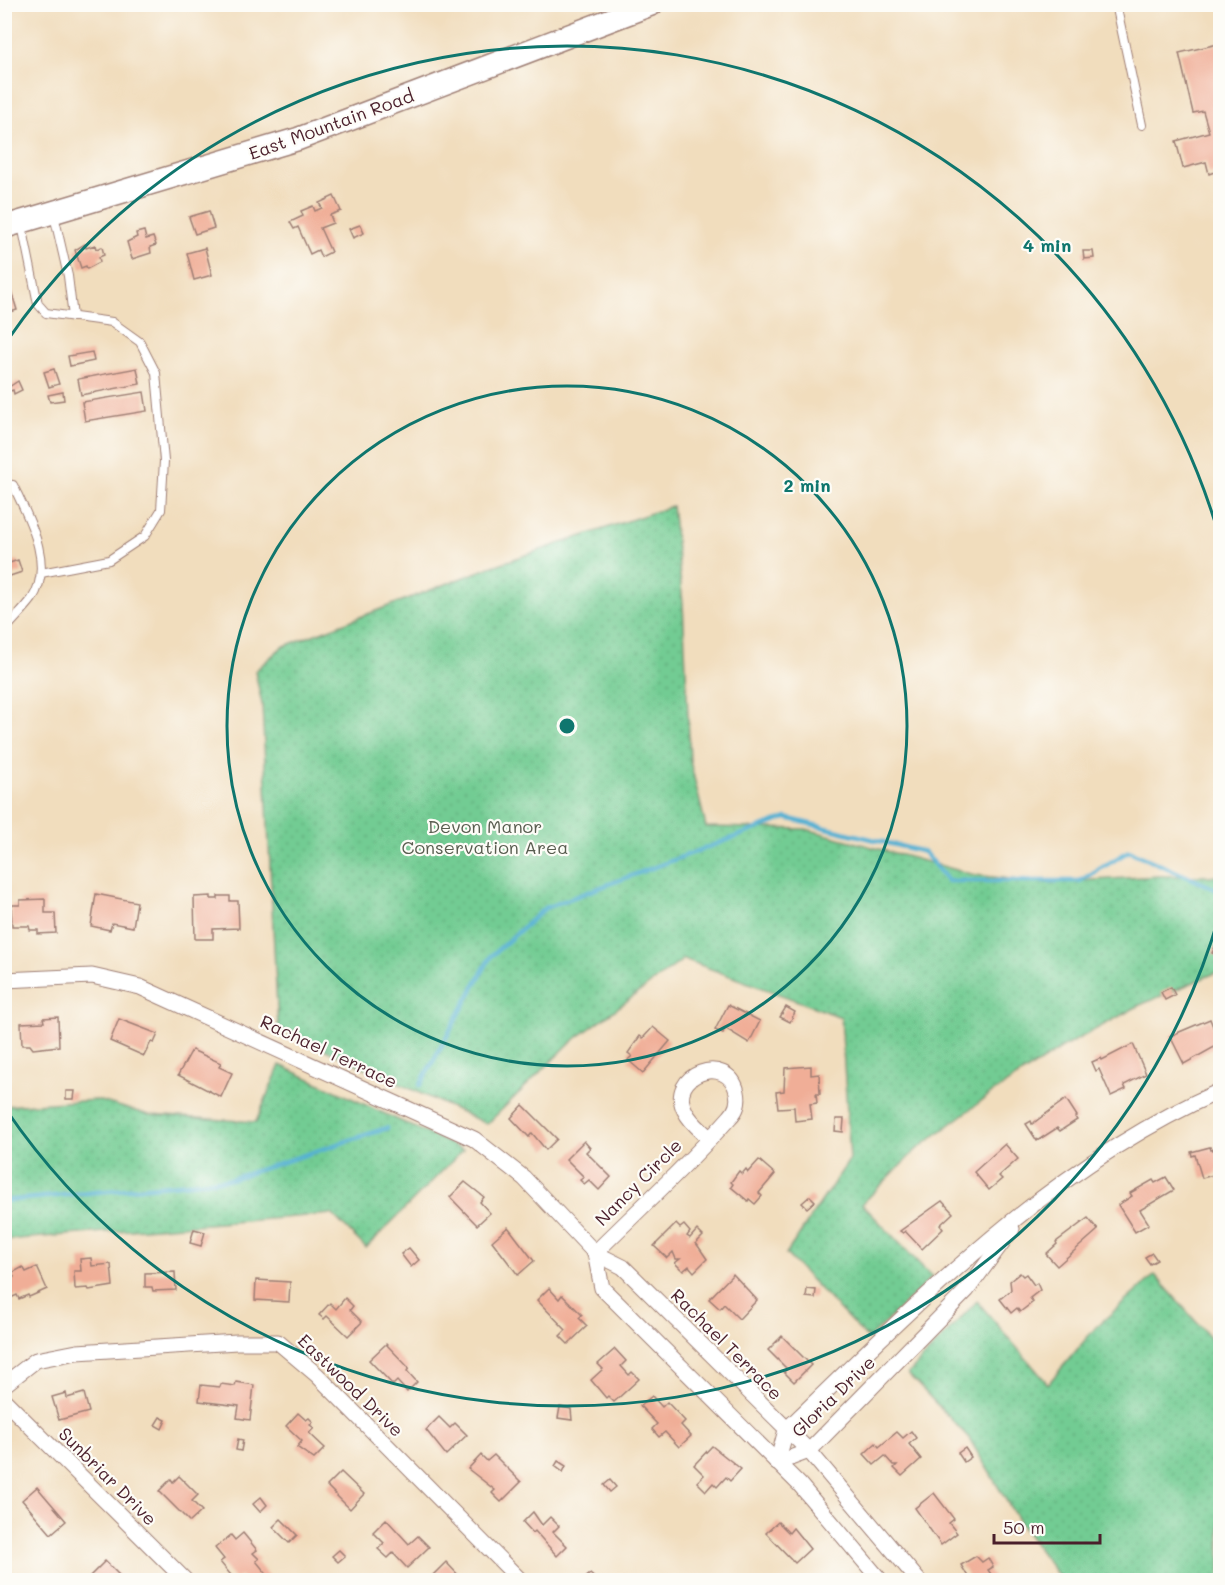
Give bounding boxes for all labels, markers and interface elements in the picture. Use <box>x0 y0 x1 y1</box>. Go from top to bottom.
street label: East Mountain Road <box>245 83 417 165</box>
text: 4 min <box>1023 233 1071 257</box>
text: 2 min <box>783 473 831 497</box>
centre of rings <box>557 716 577 736</box>
park label: Devon Manor Conservation Area <box>402 814 568 859</box>
street label: Rachael Terrace <box>257 1009 401 1093</box>
street label: Nancy Circle <box>589 1133 687 1231</box>
street label: Rachael Terrace <box>666 1283 788 1405</box>
street label: Eastwood Drive <box>293 1328 409 1442</box>
street label: Gloria Drive <box>786 1350 880 1442</box>
street label: Sunbriar Drive <box>54 1422 162 1530</box>
scale bar <box>994 1507 1100 1545</box>
text: 50 m <box>1003 1515 1045 1539</box>

